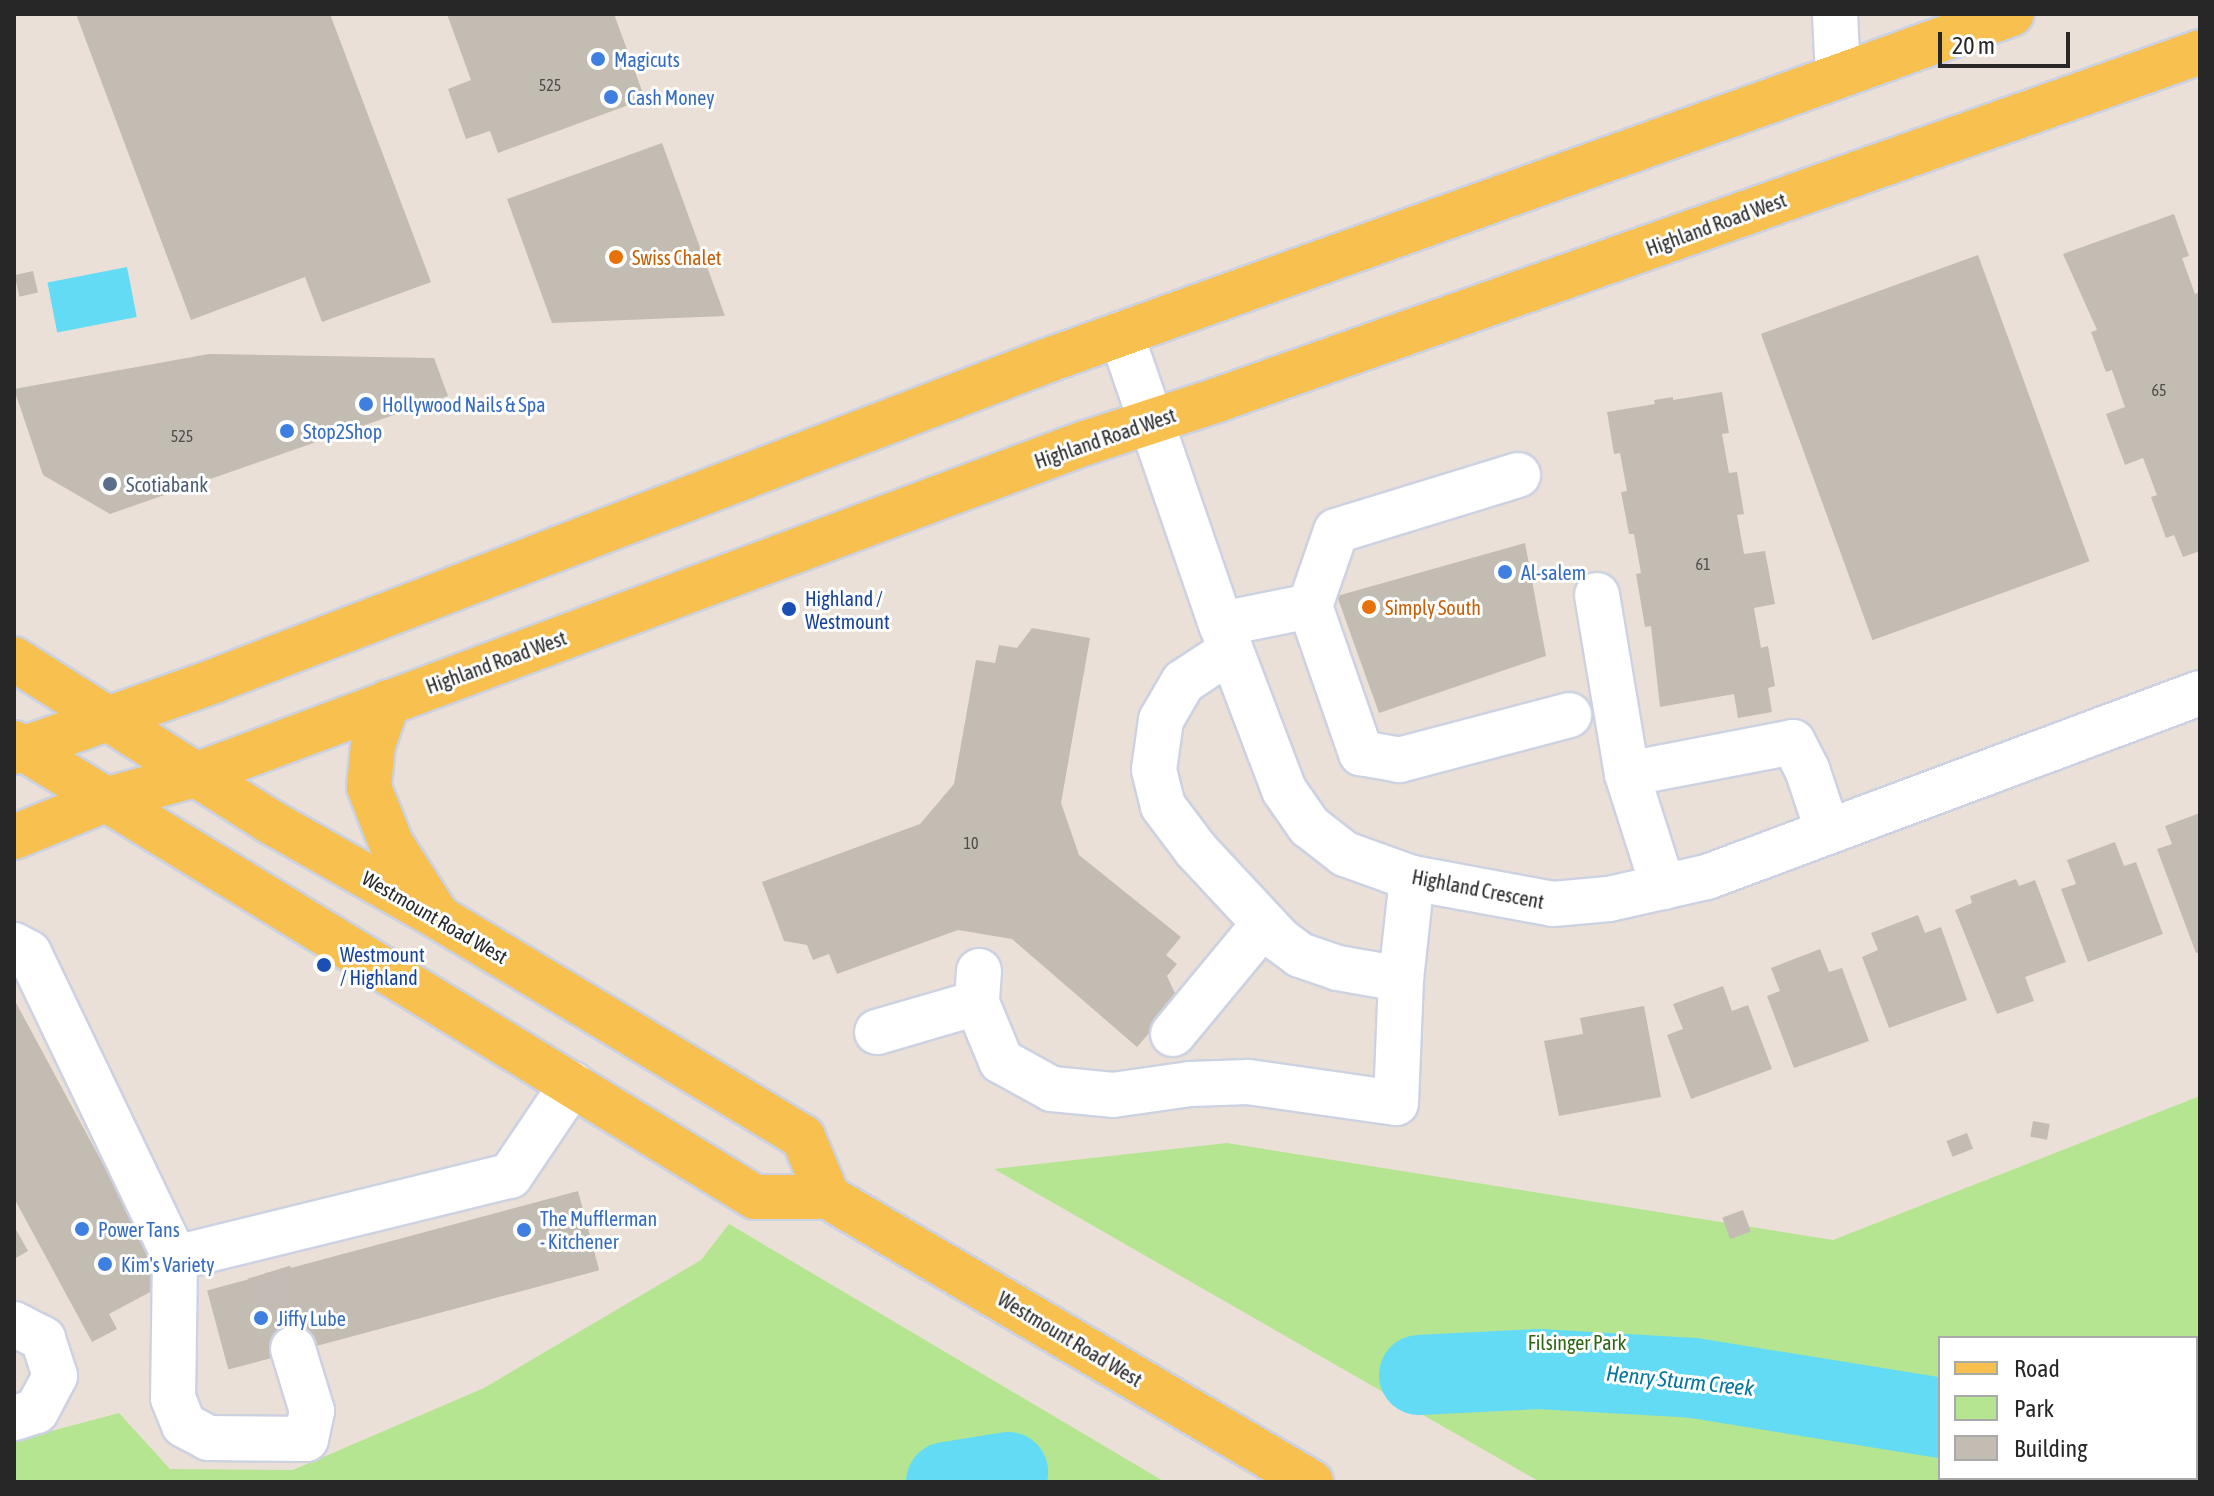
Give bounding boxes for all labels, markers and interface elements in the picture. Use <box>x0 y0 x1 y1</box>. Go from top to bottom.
scale bar <box>1942 16 2074 66</box>
text: 20 m <box>1952 32 1995 59</box>
place label: Magicuts <box>614 47 680 71</box>
marker: Magicuts <box>589 50 607 68</box>
house number: 525 <box>539 75 561 95</box>
place label: Cash Money <box>627 85 714 109</box>
marker: Cash Money <box>602 88 620 106</box>
street label: Highland Road West <box>1642 187 1790 261</box>
place label: Swiss Chalet <box>632 245 722 269</box>
marker: Swiss Chalet <box>607 248 625 266</box>
house number: 65 <box>2151 380 2167 400</box>
place label: Hollywood Nails & Spa <box>382 392 546 416</box>
marker: Hollywood Nails & Spa <box>357 395 375 413</box>
street label: Highland Road West <box>1031 403 1179 473</box>
place label: Stop2Shop <box>303 419 382 443</box>
marker: Stop2Shop <box>278 422 296 440</box>
house number: 525 <box>171 426 193 446</box>
place label: Scotiabank <box>126 472 208 496</box>
marker: Scotiabank <box>101 475 119 493</box>
house number: 61 <box>1695 554 1711 574</box>
place label: Al-salem <box>1521 560 1586 584</box>
marker: Al-salem <box>1496 563 1514 581</box>
place label: Highland / Westmount <box>805 586 890 633</box>
place label: Simply South <box>1385 595 1481 619</box>
marker: Simply South <box>1360 598 1378 616</box>
marker: Highland / Westmount <box>780 600 798 618</box>
street label: Highland Road West <box>422 625 570 699</box>
house number: 10 <box>963 833 979 853</box>
street label: Highland Crescent <box>1410 864 1546 914</box>
street label: Westmount Road West <box>358 866 512 968</box>
place label: Westmount / Highland <box>340 942 425 989</box>
marker: Westmount / Highland <box>315 956 333 974</box>
place label: The Mufflerman - Kitchener <box>540 1206 657 1253</box>
place label: Power Tans <box>98 1217 180 1241</box>
marker: Power Tans <box>73 1220 91 1238</box>
marker: The Mufflerman - Kitchener <box>515 1221 533 1239</box>
place label: Kim's Variety <box>121 1252 215 1276</box>
marker: Kim's Variety <box>96 1255 114 1273</box>
street label: Westmount Road West <box>993 1286 1147 1392</box>
place label: Jiffy Lube <box>277 1306 346 1330</box>
marker: Jiffy Lube <box>252 1309 270 1327</box>
park label: Filsinger Park <box>1528 1330 1626 1354</box>
legend <box>1938 1336 2198 1480</box>
text: Road <box>2014 1355 2060 1382</box>
water label: Henry Sturm Creek <box>1605 1360 1755 1402</box>
text: Park <box>2014 1395 2054 1422</box>
text: Building <box>2014 1435 2087 1462</box>

